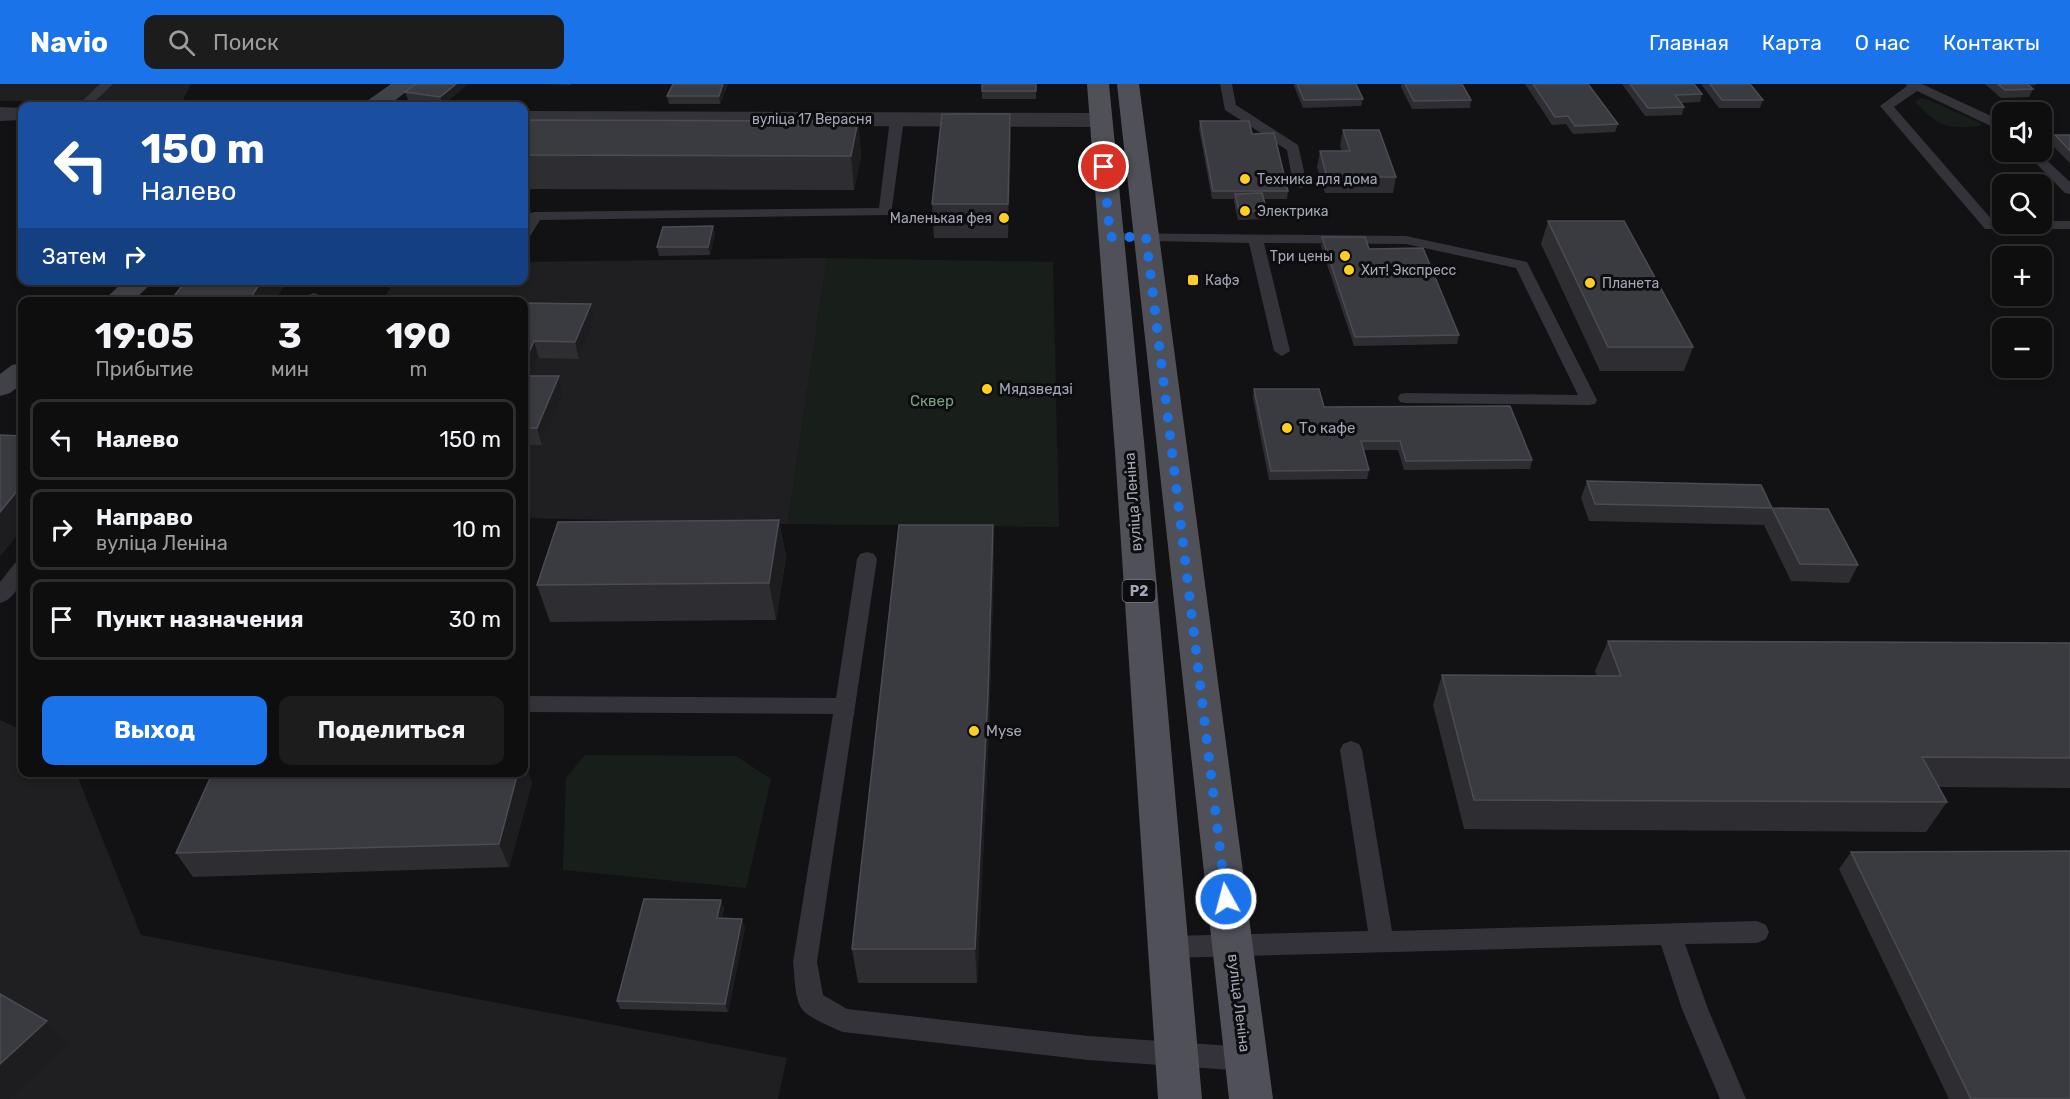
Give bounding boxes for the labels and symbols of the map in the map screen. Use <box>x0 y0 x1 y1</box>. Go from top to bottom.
street label: вуліца 17 Верасня <box>752 111 872 128</box>
pin <box>1078 141 1129 192</box>
place label: Техника для дома <box>1257 171 1378 188</box>
marker: Техника для дома <box>1238 172 1252 186</box>
place label: Электрика <box>1257 203 1329 220</box>
marker: Электрика <box>1238 204 1252 218</box>
place label: Маленькая фея <box>890 210 992 227</box>
marker: Маленькая фея <box>997 211 1011 225</box>
place label: Три цены <box>1270 248 1333 265</box>
marker: Три цены <box>1338 249 1352 263</box>
place label: Хит! Экспресс <box>1361 262 1456 279</box>
marker: Хит! Экспресс <box>1342 263 1356 277</box>
place label: Кафэ <box>1205 272 1240 289</box>
marker: Кафэ <box>1186 273 1200 287</box>
place label: Планета <box>1602 275 1659 292</box>
marker: Планета <box>1583 276 1597 290</box>
place label: Мядзведзі <box>999 380 1073 398</box>
marker: Мядзведзі <box>980 382 994 396</box>
park label: Сквер <box>910 392 954 410</box>
place label: То кафе <box>1299 419 1355 437</box>
marker: То кафе <box>1280 421 1294 435</box>
street label: вуліца Леніна <box>1121 452 1145 552</box>
road number: Р2 <box>1122 580 1156 602</box>
place label: Myse <box>986 722 1022 740</box>
marker: Myse <box>967 724 981 738</box>
position arrow <box>1194 867 1258 931</box>
street label: вуліца Леніна <box>1224 953 1254 1053</box>

